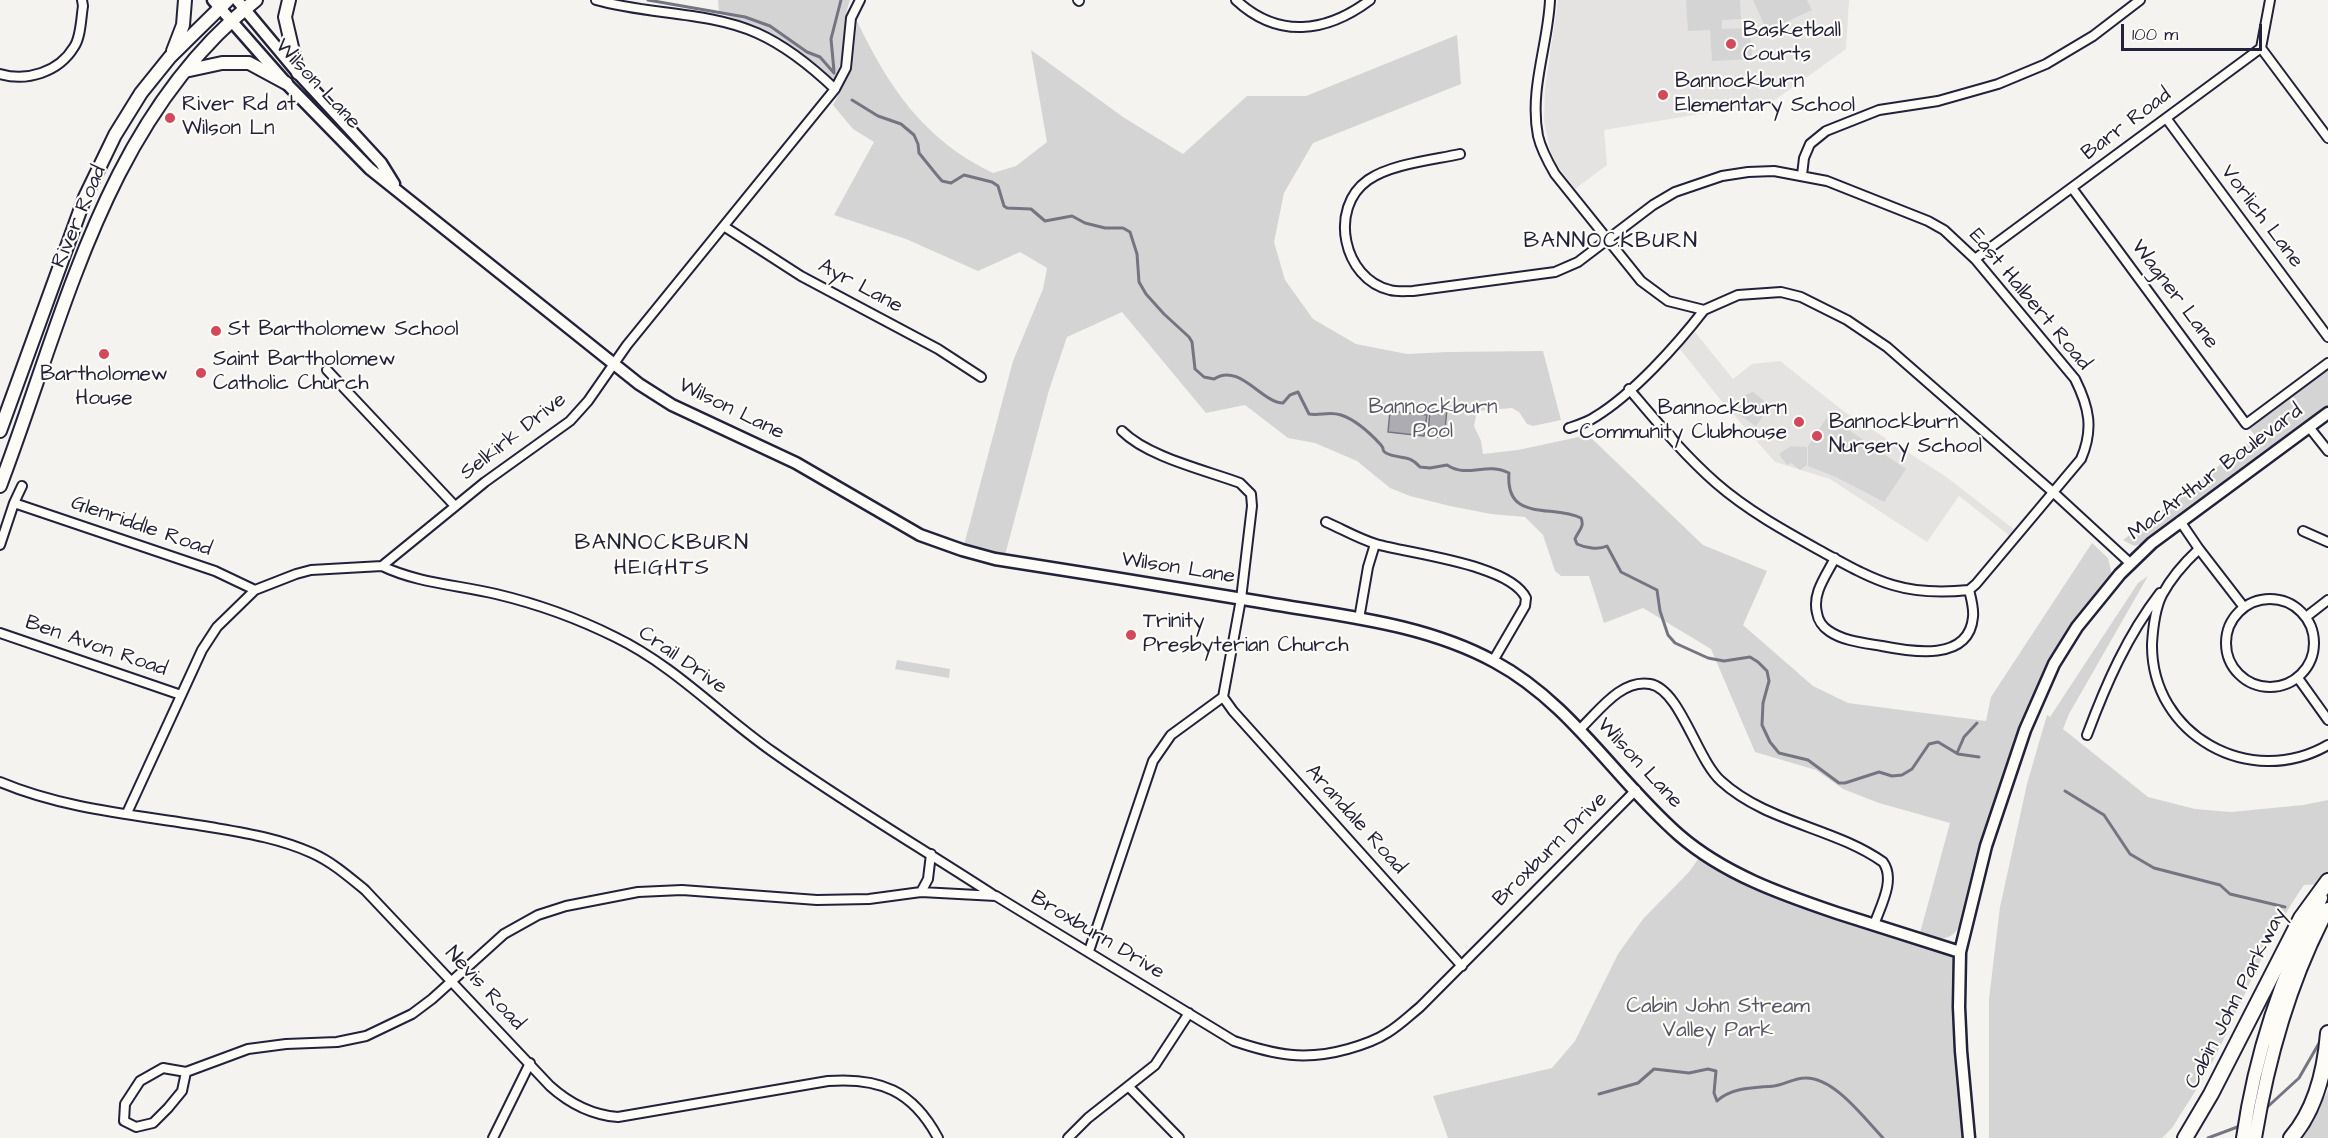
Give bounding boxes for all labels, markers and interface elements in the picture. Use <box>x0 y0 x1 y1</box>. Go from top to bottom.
scale bar <box>2124 12 2265 50</box>
place label: Basketball Courts <box>1743 19 1841 69</box>
text: 100 m <box>2132 22 2178 47</box>
street label: Wilson Lane <box>269 35 365 135</box>
marker: Basketball Courts <box>1724 37 1738 51</box>
place label: Bannockburn Elementary School <box>1675 70 1855 120</box>
street label: Barr Road <box>2077 83 2177 167</box>
marker: Bannockburn Elementary School <box>1656 88 1670 102</box>
place label: River Rd at Wilson Ln <box>182 93 296 143</box>
marker: River Rd at Wilson Ln <box>163 111 177 125</box>
street label: Vorlich Lane <box>2214 161 2308 273</box>
street label: River Road <box>47 162 113 272</box>
street label: East Halbert Road <box>1962 224 2096 376</box>
district label: BANNOCKBURN <box>1524 229 1698 255</box>
street label: Wagner Lane <box>2125 235 2223 355</box>
street label: Ayr Lane <box>813 254 907 320</box>
place label: St Bartholomew School <box>228 318 459 344</box>
marker: St Bartholomew School <box>209 324 223 338</box>
marker: Bartholomew House <box>97 347 111 361</box>
place label: Saint Bartholomew Catholic Church <box>213 348 395 398</box>
place label: Bartholomew House <box>40 363 168 413</box>
marker: Saint Bartholomew Catholic Church <box>194 366 208 380</box>
street label: Wilson Lane <box>674 374 788 446</box>
street label: Selkirk Drive <box>456 388 572 486</box>
park label: Bannockburn Pool <box>1368 396 1498 446</box>
place label: Bannockburn Community Clubhouse <box>1579 397 1787 447</box>
street label: MacArthur Boulevard <box>2124 399 2308 547</box>
place label: Bannockburn Nursery School <box>1829 411 1982 461</box>
marker: Bannockburn Community Clubhouse <box>1792 415 1806 429</box>
marker: Bannockburn Nursery School <box>1810 429 1824 443</box>
street label: Glenriddle Road <box>67 491 215 563</box>
district label: BANNOCKBURN HEIGHTS <box>575 531 749 582</box>
street label: Wilson Lane <box>1119 548 1237 590</box>
place label: Trinity Presbyterian Church <box>1143 610 1349 660</box>
street label: Ben Avon Road <box>22 611 170 683</box>
street label: Crail Drive <box>633 621 731 701</box>
marker: Trinity Presbyterian Church <box>1124 628 1138 642</box>
street label: Wilson Lane <box>1591 714 1687 814</box>
street label: Arandale Road <box>1299 760 1411 880</box>
street label: Broxburn Drive <box>1488 787 1614 913</box>
street label: Broxburn Drive <box>1025 886 1169 986</box>
street label: Cabin John Parkway <box>2181 904 2293 1094</box>
street label: Nevis Road <box>439 942 529 1036</box>
park label: Cabin John Stream Valley Park <box>1626 995 1810 1045</box>

